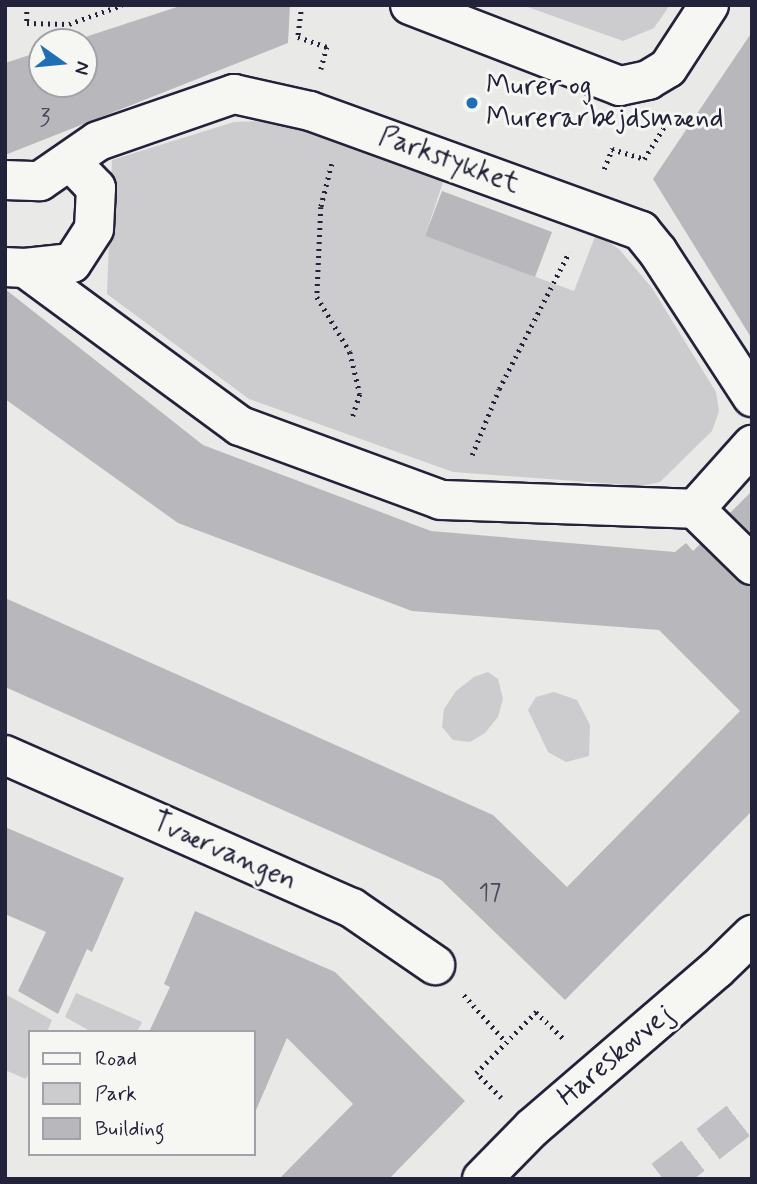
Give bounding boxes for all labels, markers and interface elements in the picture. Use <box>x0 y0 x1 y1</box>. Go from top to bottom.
north arrow <box>28 28 98 98</box>
text: N <box>68 59 96 77</box>
place label: Murer og Murerarbejdsmænd <box>486 70 724 136</box>
marker: Murer og Murerarbejdsmænd <box>464 95 480 111</box>
house number: 3 <box>40 105 50 133</box>
street label: Parkstykket <box>374 120 524 202</box>
street label: Tværvangen <box>147 805 301 899</box>
house number: 17 <box>479 880 501 908</box>
street label: Hareskovvej <box>551 998 681 1114</box>
legend <box>28 1030 256 1156</box>
text: Road <box>95 1045 137 1073</box>
text: Park <box>95 1080 137 1108</box>
text: Building <box>95 1115 165 1143</box>

